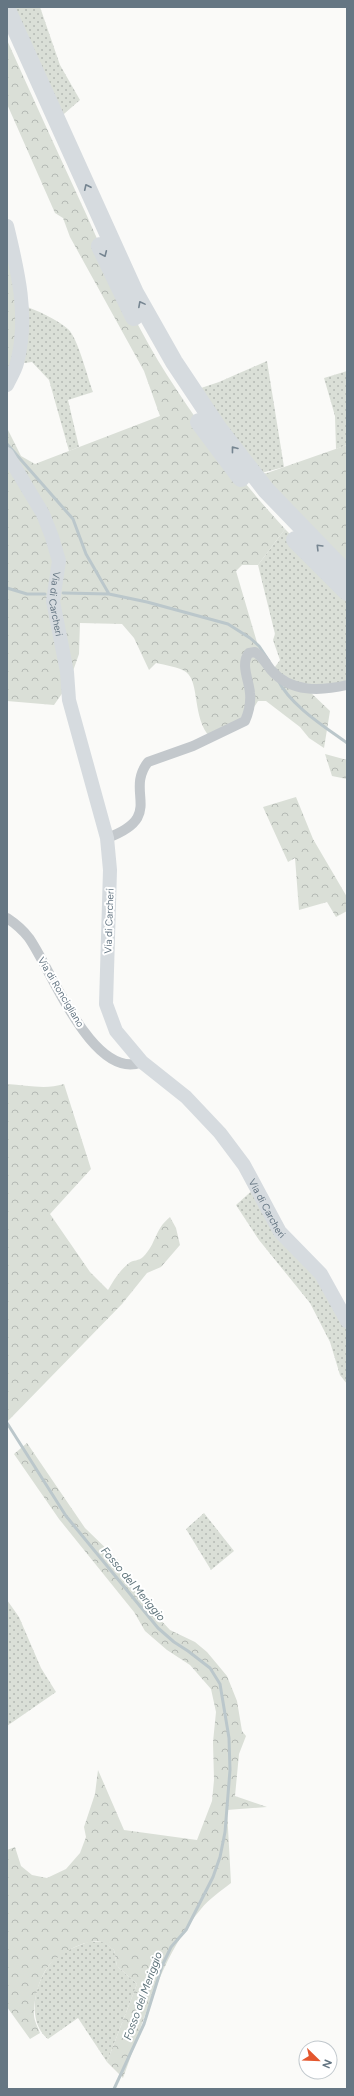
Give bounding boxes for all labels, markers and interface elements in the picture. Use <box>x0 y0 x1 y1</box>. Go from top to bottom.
one-way arrow <box>84 183 92 191</box>
one-way arrow <box>99 250 107 257</box>
one-way arrow <box>139 301 146 309</box>
one-way arrow <box>232 447 239 454</box>
one-way arrow <box>316 544 324 552</box>
street label: Via di Carcheri <box>46 571 66 637</box>
street label: Via di Carcheri <box>101 888 117 954</box>
street label: Via di Roncigliano <box>35 954 87 1030</box>
street label: Via di Carcheri <box>246 1176 289 1241</box>
water label: Fosso del Meriggio <box>98 1544 168 1624</box>
water label: Fosso del Meriggio <box>121 1950 165 2042</box>
north arrow <box>298 2040 338 2080</box>
text: N <box>319 2057 334 2070</box>

